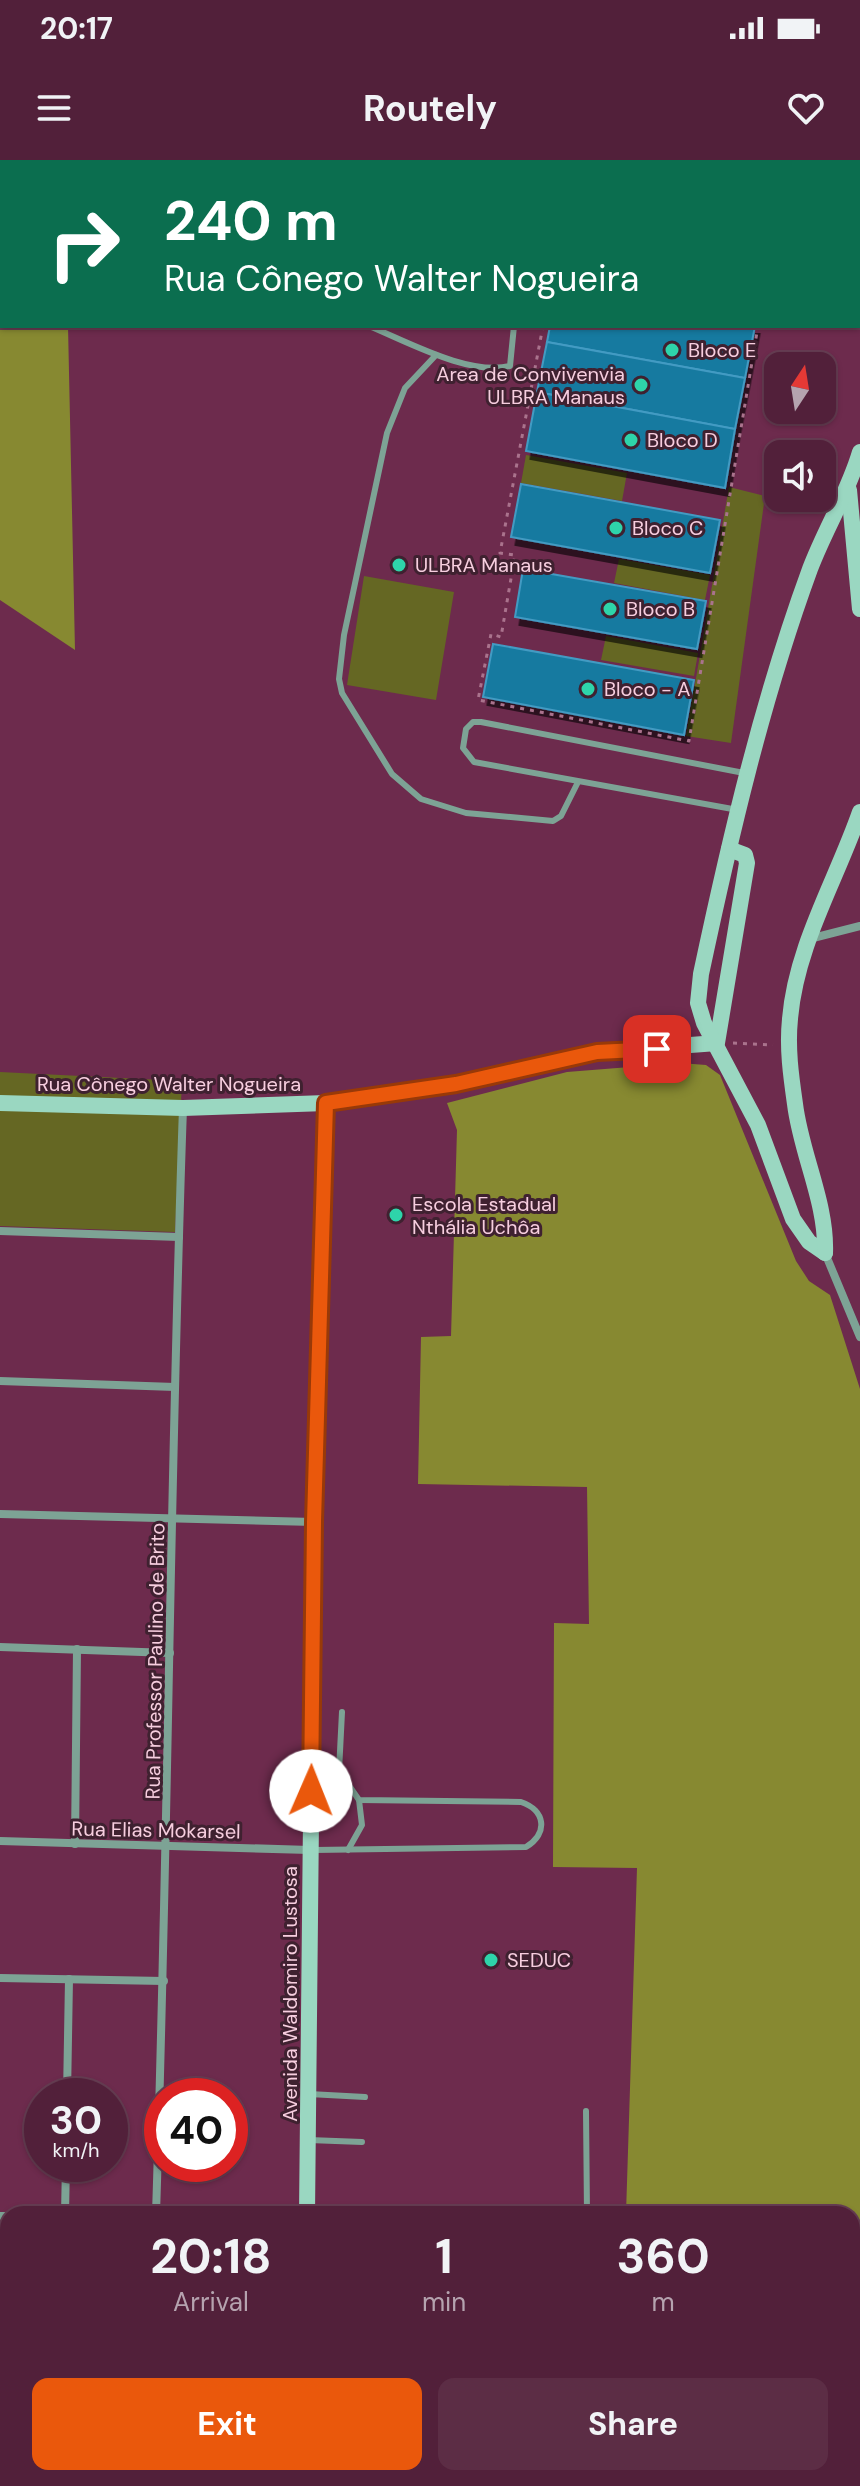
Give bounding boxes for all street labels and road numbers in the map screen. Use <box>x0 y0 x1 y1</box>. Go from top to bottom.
street label: Rua Cônego Walter Nogueira <box>37 1071 301 1097</box>
street label: Rua Professor Paulino de Brito <box>140 1522 170 1800</box>
street label: Rua Elias Mokarsel <box>71 1816 241 1844</box>
street label: Avenida Waldomiro Lustosa <box>277 1866 303 2122</box>

